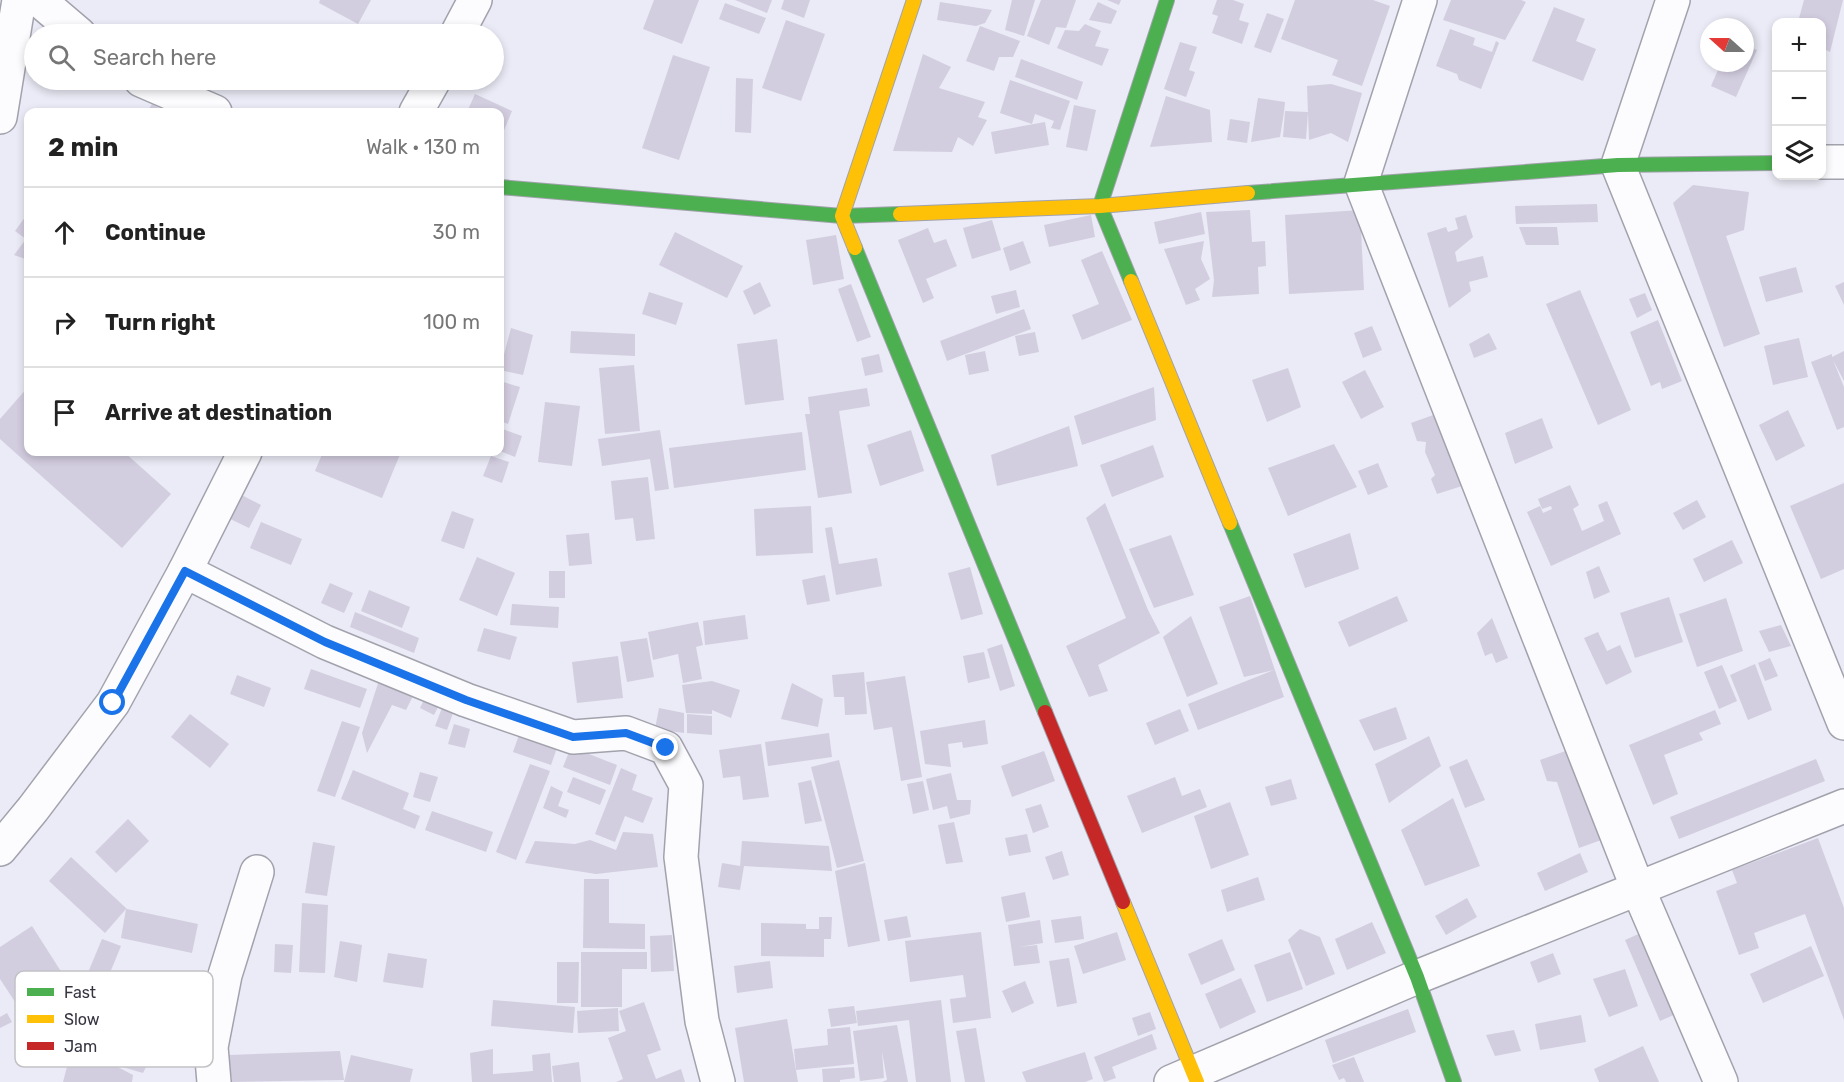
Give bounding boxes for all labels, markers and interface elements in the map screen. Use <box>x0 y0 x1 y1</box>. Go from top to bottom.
north arrow <box>1700 18 1754 72</box>
map controls <box>1772 18 1826 180</box>
button: + <box>1772 18 1826 72</box>
search box <box>24 24 504 90</box>
icon: search <box>45 41 78 74</box>
text: Search here <box>93 44 216 71</box>
button: − <box>1772 72 1826 126</box>
button: layers <box>1772 126 1826 180</box>
text: 2 min <box>48 132 118 163</box>
text: Walk · 130 m <box>366 135 480 159</box>
icon: ahead <box>48 216 81 249</box>
text: Continue <box>105 219 206 246</box>
text: 30 m <box>433 220 480 244</box>
icon: right <box>48 306 81 339</box>
text: Turn right <box>105 309 215 336</box>
text: 100 m <box>423 310 480 334</box>
icon: arrive <box>48 396 81 429</box>
text: Arrive at destination <box>105 399 332 426</box>
route start <box>99 689 125 715</box>
route end <box>652 734 678 760</box>
legend <box>15 971 213 1067</box>
text: Fast <box>64 983 96 1002</box>
text: Slow <box>64 1010 100 1029</box>
text: Jam <box>64 1037 97 1056</box>

